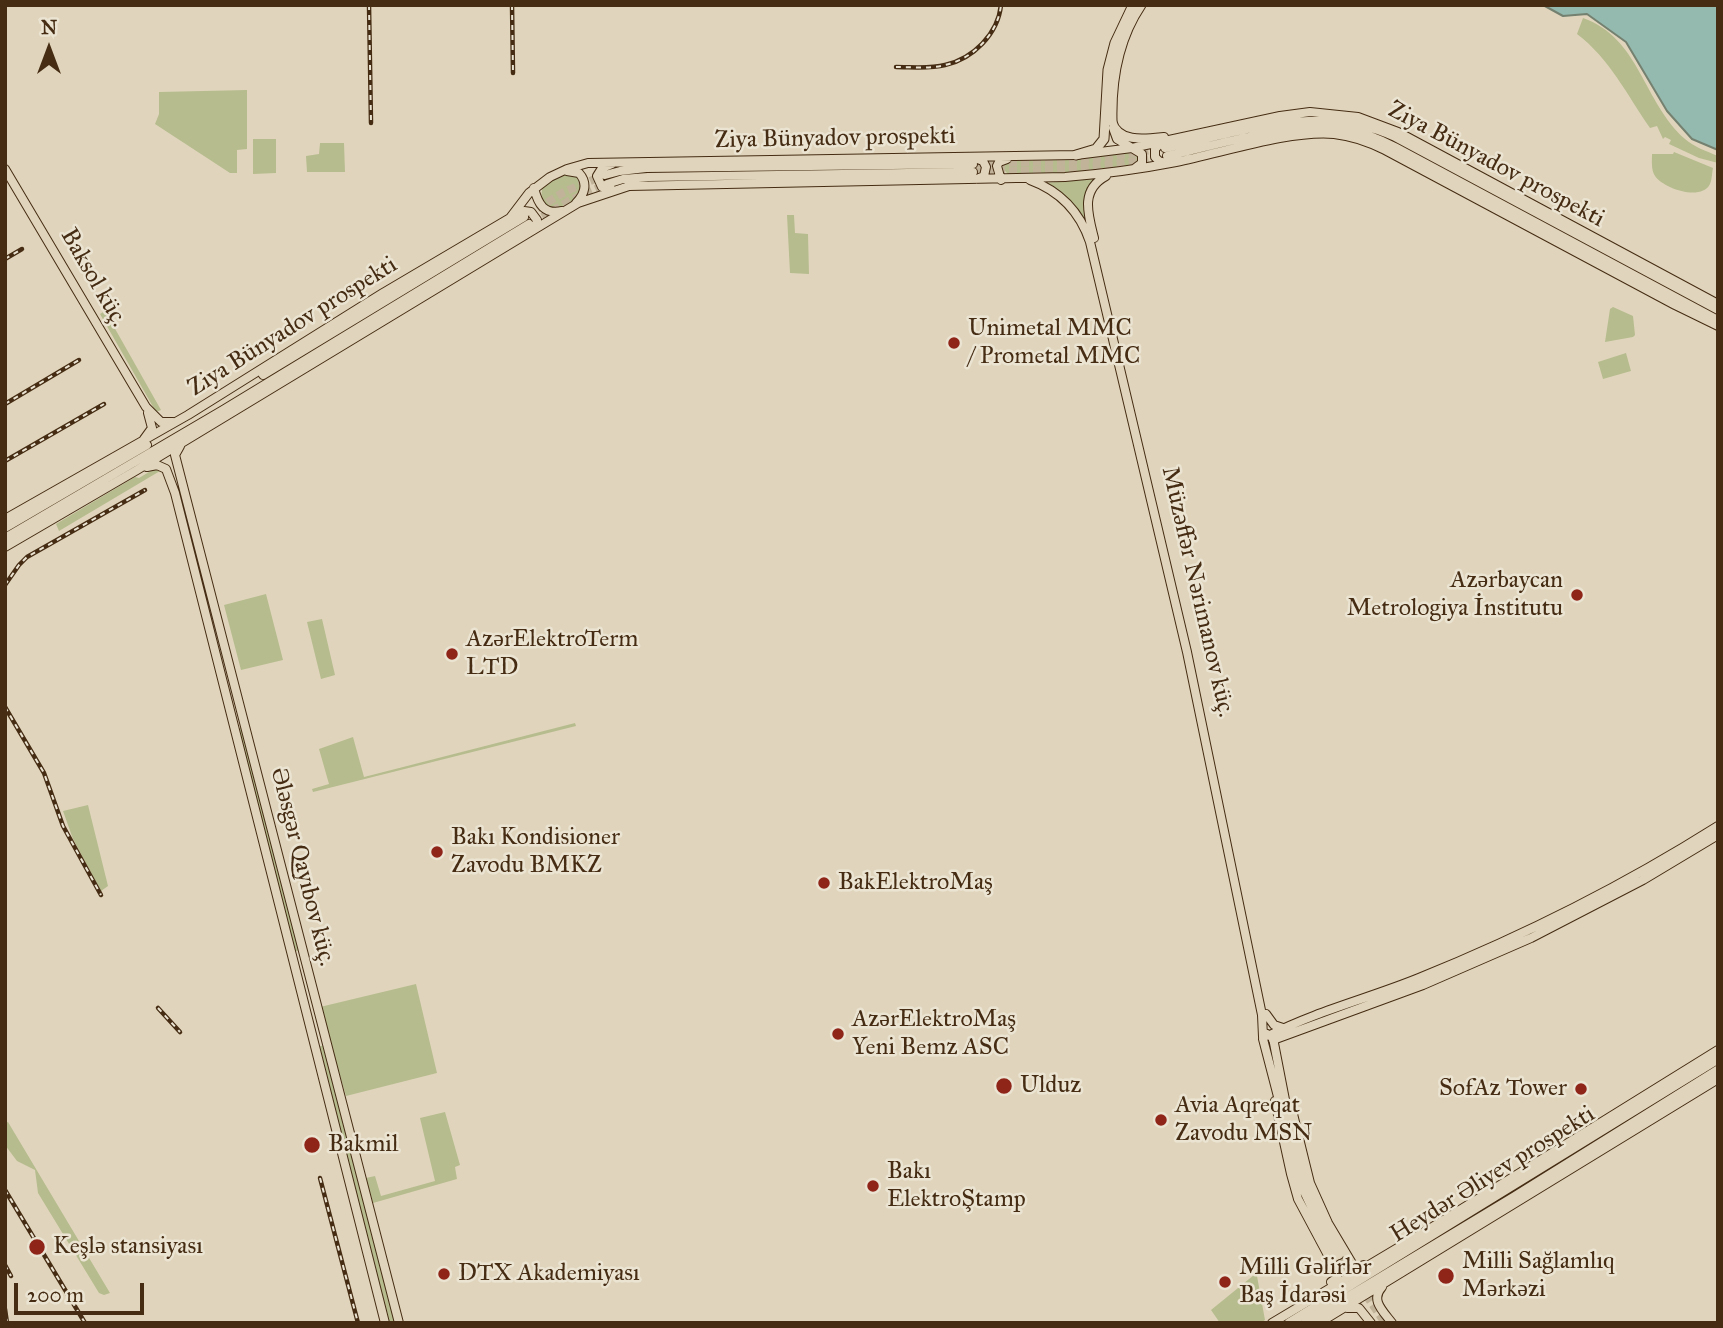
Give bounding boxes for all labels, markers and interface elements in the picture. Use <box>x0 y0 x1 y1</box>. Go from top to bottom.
north arrow <box>14 14 84 84</box>
text: N <box>41 16 57 39</box>
street label: Ziya Bünyadov prospekti <box>1383 96 1609 234</box>
street label: Ziya Bünyadov prospekti <box>714 122 956 156</box>
street label: Baksol küç. <box>53 224 133 332</box>
street label: Ziya Bünyadov prospekti <box>183 251 403 403</box>
place label: Unimetal MMC / Prometal MMC <box>968 315 1140 371</box>
marker: Unimetal MMC / Prometal MMC <box>946 335 962 351</box>
street label: Müzəffər Nərimanov küç. <box>1154 464 1240 720</box>
place label: Azərbaycan Metrologiya İnstitutu <box>1347 567 1563 623</box>
marker: Azərbaycan Metrologiya İnstitutu <box>1569 587 1585 603</box>
place label: AzərElektroTerm LTD <box>466 626 638 682</box>
marker: AzərElektroTerm LTD <box>444 646 460 662</box>
street label: Ələsgər Qayıbov küç. <box>263 765 341 969</box>
place label: Bakı Kondisioner Zavodu BMKZ <box>451 824 620 880</box>
marker: Bakı Kondisioner Zavodu BMKZ <box>429 844 445 860</box>
place label: BakElektroMaş <box>838 869 993 897</box>
marker: BakElektroMaş <box>816 875 832 891</box>
place label: AzərElektroMaş Yeni Bemz ASC <box>852 1006 1016 1062</box>
marker: AzərElektroMaş Yeni Bemz ASC <box>830 1026 846 1042</box>
place label: Ulduz <box>1020 1072 1081 1100</box>
place label: SofAz Tower <box>1439 1075 1567 1103</box>
marker: Ulduz <box>994 1076 1014 1096</box>
marker: SofAz Tower <box>1573 1081 1589 1097</box>
place label: Avia Aqreqat Zavodu MSN <box>1175 1092 1312 1148</box>
street label: Heydər Əliyev prospekti <box>1385 1100 1601 1250</box>
marker: Avia Aqreqat Zavodu MSN <box>1153 1112 1169 1128</box>
place label: Bakmil <box>328 1131 398 1159</box>
marker: Bakmil <box>302 1135 322 1155</box>
place label: Bakı ElektroŞtamp <box>887 1158 1026 1214</box>
marker: Bakı ElektroŞtamp <box>865 1178 881 1194</box>
place label: Keşlə stansiyası <box>53 1233 203 1261</box>
marker: Keşlə stansiyası <box>27 1237 47 1257</box>
place label: Milli Sağlamlıq Mərkəzi <box>1462 1248 1615 1304</box>
place label: Milli Gəlirlər Baş İdarəsi <box>1239 1254 1371 1310</box>
place label: DTX Akademiyası <box>458 1260 640 1288</box>
marker: DTX Akademiyası <box>436 1266 452 1282</box>
marker: Milli Sağlamlıq Mərkəzi <box>1436 1266 1456 1286</box>
scale bar <box>18 1268 147 1312</box>
marker: Milli Gəlirlər Baş İdarəsi <box>1217 1274 1233 1290</box>
text: 200 m <box>27 1282 84 1308</box>

